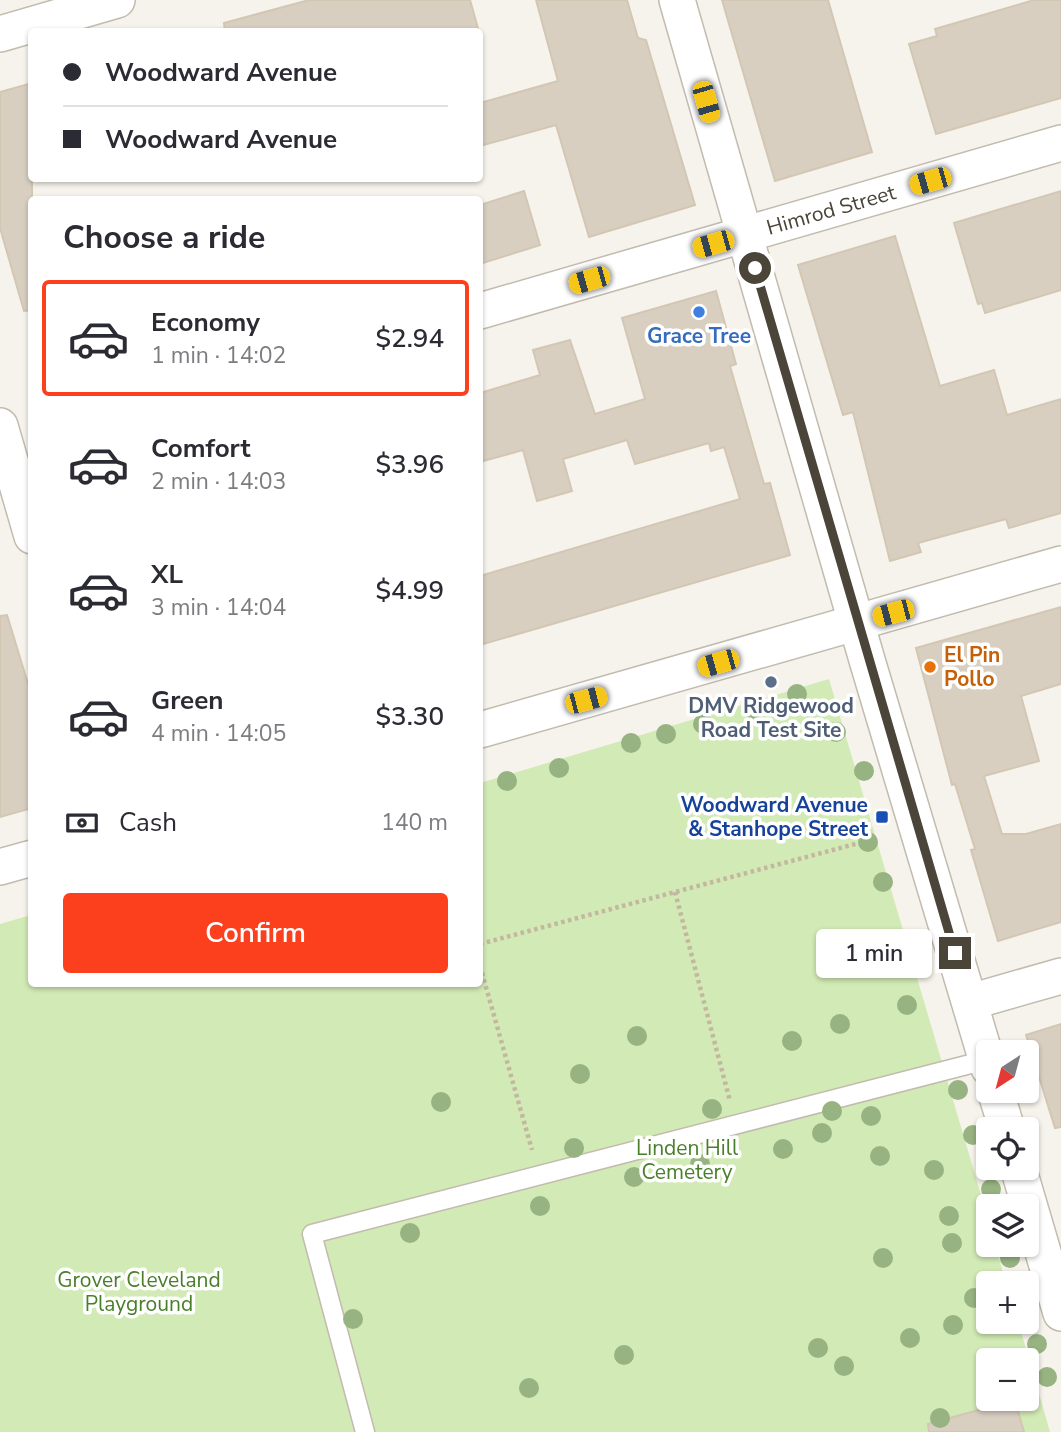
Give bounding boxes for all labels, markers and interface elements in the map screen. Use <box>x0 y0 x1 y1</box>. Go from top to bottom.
text: Woodward Avenue <box>105 55 337 90</box>
car <box>691 79 722 125</box>
text: Woodward Avenue <box>105 122 337 157</box>
car <box>907 165 954 197</box>
street label: Himrod Street <box>763 178 899 242</box>
text: Choose a ride <box>63 216 265 259</box>
car <box>690 228 737 260</box>
route start <box>739 252 771 284</box>
car <box>566 264 613 296</box>
marker: Grace Tree <box>691 304 707 320</box>
text: Economy <box>151 305 260 340</box>
icon: car <box>67 307 130 370</box>
text: $2.94 <box>375 321 444 356</box>
place label: Grace Tree <box>647 322 751 350</box>
text: 1 min · 14:02 <box>151 340 286 371</box>
text: Comfort <box>151 431 251 466</box>
icon: car <box>67 433 130 496</box>
text: $3.96 <box>375 447 444 482</box>
text: 2 min · 14:03 <box>151 466 286 497</box>
text: XL <box>151 557 183 592</box>
icon: car <box>67 559 130 622</box>
text: $4.99 <box>375 573 444 608</box>
text: 3 min · 14:04 <box>151 592 286 623</box>
car <box>870 597 917 629</box>
place label: El Pin Pollo <box>944 641 1000 693</box>
car <box>695 647 742 679</box>
marker: El Pin Pollo <box>922 659 938 675</box>
marker: DMV Ridgewood Road Test Site <box>763 674 779 690</box>
text: Green <box>151 683 224 718</box>
car <box>563 684 610 716</box>
icon: car <box>67 685 130 748</box>
place label: DMV Ridgewood Road Test Site <box>688 692 854 744</box>
text: $3.30 <box>375 699 444 734</box>
text: 4 min · 14:05 <box>151 718 286 749</box>
place label: Woodward Avenue & Stanhope Street <box>681 791 869 843</box>
icon: cash <box>63 804 101 842</box>
text: Cash <box>119 805 177 840</box>
text: 140 m <box>381 807 448 838</box>
marker: Woodward Avenue & Stanhope Street <box>874 809 890 825</box>
button: Confirm <box>63 893 448 973</box>
callout: 1 min <box>815 928 930 978</box>
route end <box>939 937 971 969</box>
text: 1 min <box>845 938 903 969</box>
north arrow <box>976 1040 1040 1102</box>
map controls <box>976 1040 1039 1411</box>
button: locate <box>976 1117 1039 1180</box>
park label: Linden Hill Cemetery <box>636 1134 739 1186</box>
button: layers <box>976 1194 1039 1257</box>
park label: Grover Cleveland Playground <box>57 1266 221 1318</box>
button: + <box>976 1271 1039 1334</box>
button: − <box>976 1348 1039 1411</box>

